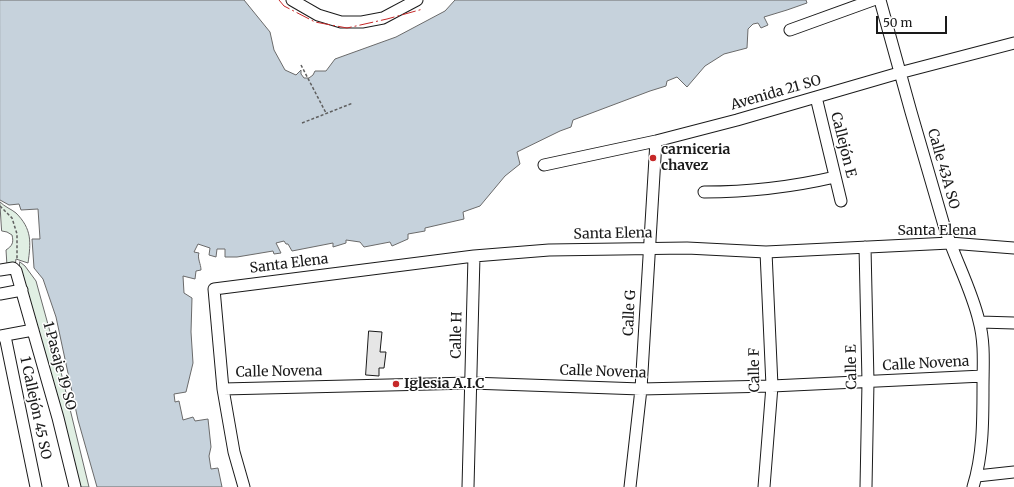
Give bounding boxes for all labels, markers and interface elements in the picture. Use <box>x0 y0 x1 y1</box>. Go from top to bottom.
scale bar <box>878 8 949 34</box>
text: 50 m <box>883 15 912 30</box>
street label: Avenida 21 SO <box>729 72 823 114</box>
street label: Callejón E <box>827 111 859 179</box>
street label: Calle 43A SO <box>923 127 963 211</box>
place label: carniceria chavez <box>661 142 730 174</box>
marker: carniceria chavez <box>648 153 658 163</box>
street label: Santa Elena <box>898 223 976 239</box>
street label: Santa Elena <box>573 225 653 243</box>
street label: Santa Elena <box>249 251 329 277</box>
street label: Calle G <box>620 289 640 337</box>
street label: Calle H <box>448 311 466 359</box>
street label: 1 Pasaje 19 SO <box>39 320 79 412</box>
street label: Calle E <box>843 344 861 390</box>
street label: Calle F <box>746 347 764 393</box>
street label: Calle Novena <box>882 353 970 375</box>
street label: 1 Callejón 45 SO <box>16 355 54 461</box>
street label: Calle Novena <box>559 362 647 382</box>
street label: Calle Novena <box>235 363 323 381</box>
place label: Iglesia A.I.C <box>404 376 484 392</box>
marker: Iglesia A.I.C <box>391 379 401 389</box>

